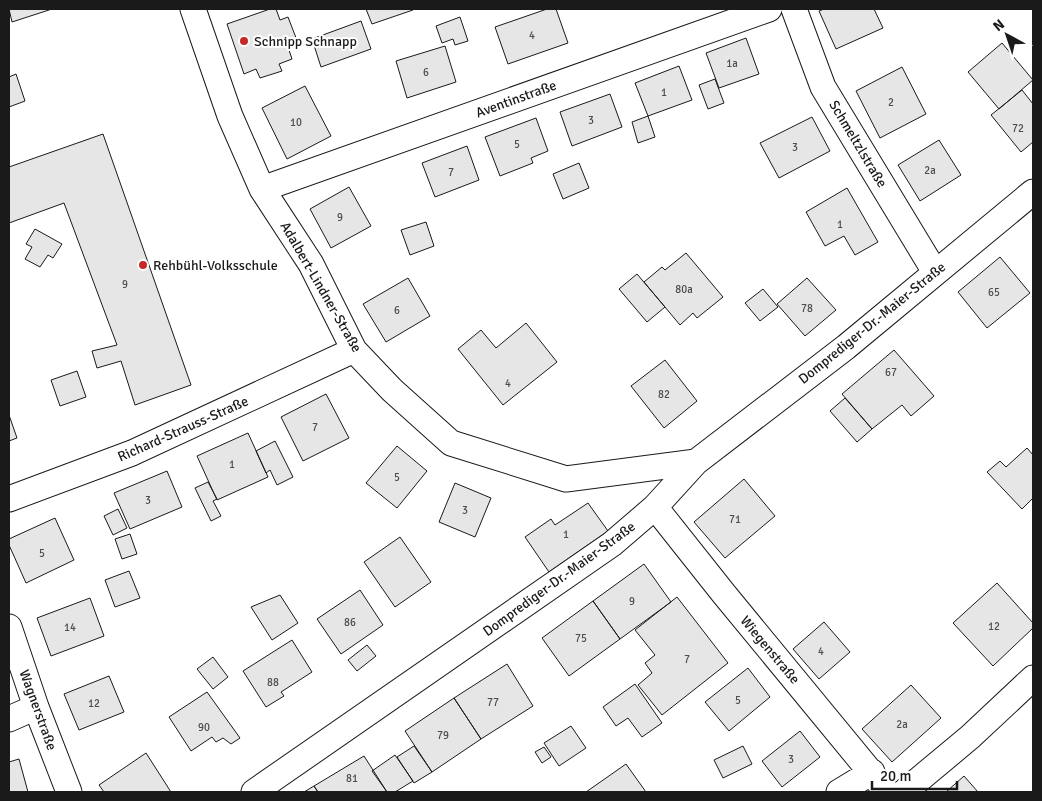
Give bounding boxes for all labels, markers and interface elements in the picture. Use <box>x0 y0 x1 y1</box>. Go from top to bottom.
north arrow <box>982 10 1032 60</box>
text: N <box>990 16 1008 35</box>
house number: 4 <box>529 29 535 42</box>
place label: Schnipp Schnapp <box>254 33 357 50</box>
marker: Schnipp Schnapp <box>238 35 250 47</box>
house number: 1a <box>726 57 738 70</box>
house number: 6 <box>423 66 429 79</box>
street label: Aventinstraße <box>473 77 559 121</box>
house number: 1 <box>661 86 667 99</box>
house number: 2 <box>888 96 894 109</box>
street label: Schmeltzlstraße <box>825 97 891 191</box>
house number: 3 <box>588 114 594 127</box>
house number: 10 <box>290 116 302 129</box>
house number: 72 <box>1012 122 1024 135</box>
house number: 5 <box>514 138 520 151</box>
house number: 3 <box>792 141 798 154</box>
house number: 2a <box>924 164 936 177</box>
house number: 7 <box>448 166 454 179</box>
house number: 9 <box>337 211 343 224</box>
house number: 1 <box>837 218 843 231</box>
street label: Adalbert-Lindner-Straße <box>277 219 365 355</box>
place label: Rehbühl-Volksschule <box>153 257 278 274</box>
street label: Domprediger-Dr.-Maier-Straße <box>795 258 949 388</box>
marker: Rehbühl-Volksschule <box>137 259 149 271</box>
house number: 9 <box>122 278 128 291</box>
house number: 80a <box>675 283 693 296</box>
house number: 65 <box>988 286 1000 299</box>
house number: 78 <box>801 302 813 315</box>
house number: 6 <box>394 304 400 317</box>
house number: 67 <box>885 366 897 379</box>
house number: 4 <box>505 377 511 390</box>
house number: 82 <box>658 388 670 401</box>
street label: Richard-Strauss-Straße <box>115 393 251 465</box>
house number: 7 <box>312 421 318 434</box>
house number: 1 <box>229 458 235 471</box>
house number: 5 <box>394 471 400 484</box>
house number: 3 <box>145 494 151 507</box>
house number: 3 <box>462 504 468 517</box>
house number: 71 <box>729 513 741 526</box>
street label: Domprediger-Dr.-Maier-Straße <box>479 518 639 640</box>
house number: 1 <box>563 528 569 541</box>
house number: 5 <box>39 547 45 560</box>
house number: 9 <box>629 595 635 608</box>
street label: Wiegenstraße <box>737 612 803 688</box>
house number: 86 <box>344 616 356 629</box>
house number: 12 <box>988 620 1000 633</box>
house number: 14 <box>64 621 76 634</box>
house number: 75 <box>575 632 587 645</box>
house number: 4 <box>818 645 824 658</box>
house number: 7 <box>684 653 690 666</box>
street label: Wagnerstraße <box>16 667 60 753</box>
house number: 88 <box>267 676 279 689</box>
house number: 5 <box>735 694 741 707</box>
house number: 77 <box>487 696 499 709</box>
house number: 12 <box>88 697 100 710</box>
house number: 2a <box>896 718 908 731</box>
house number: 90 <box>198 721 210 734</box>
house number: 79 <box>437 729 449 742</box>
house number: 3 <box>788 753 794 766</box>
scale bar <box>872 758 957 790</box>
text: 20 m <box>880 767 911 785</box>
house number: 81 <box>346 772 358 785</box>

